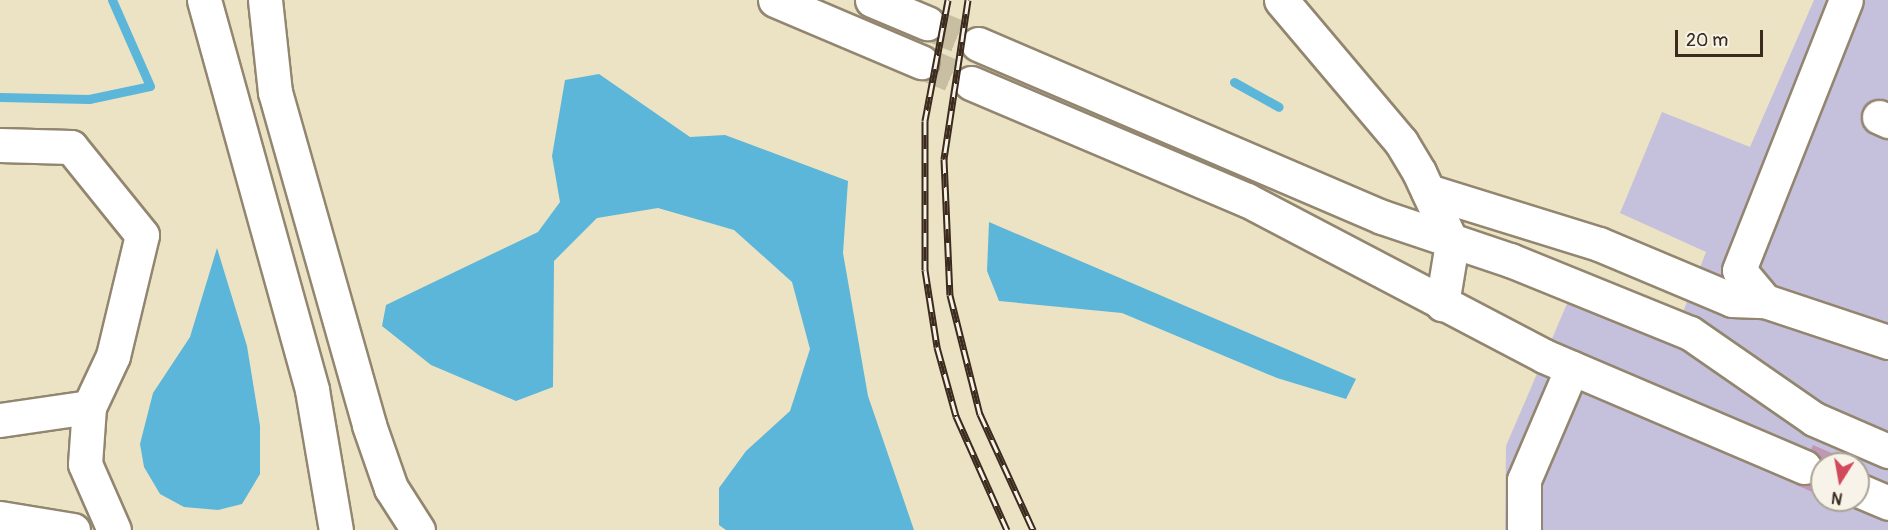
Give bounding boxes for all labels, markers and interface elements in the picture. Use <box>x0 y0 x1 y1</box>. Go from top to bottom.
scale bar <box>1678 18 1766 56</box>
text: 20 m <box>1686 29 1728 52</box>
north arrow <box>1810 452 1870 512</box>
text: N <box>1830 487 1844 509</box>

